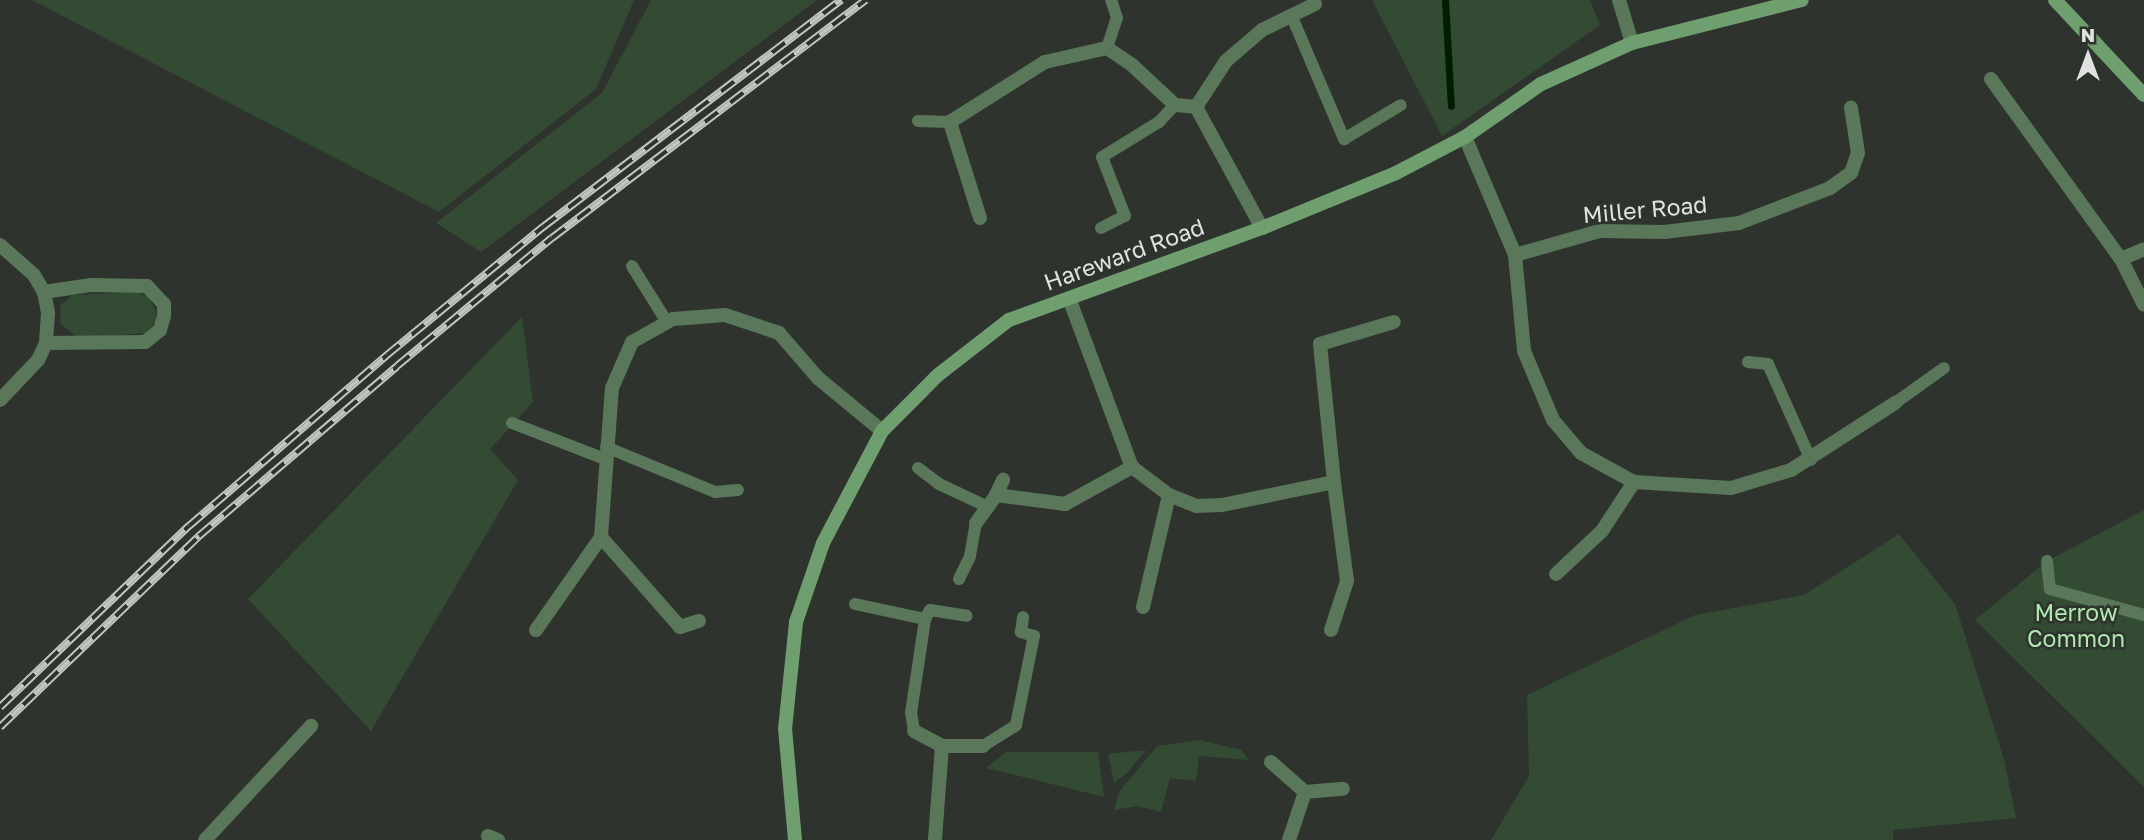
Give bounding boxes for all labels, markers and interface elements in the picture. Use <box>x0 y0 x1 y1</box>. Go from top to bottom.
north arrow <box>2053 21 2123 91</box>
text: N <box>2081 23 2095 46</box>
street label: Miller Road <box>1582 190 1708 228</box>
street label: Hareward Road <box>1040 212 1208 296</box>
park label: Merrow Common <box>2027 598 2125 652</box>

